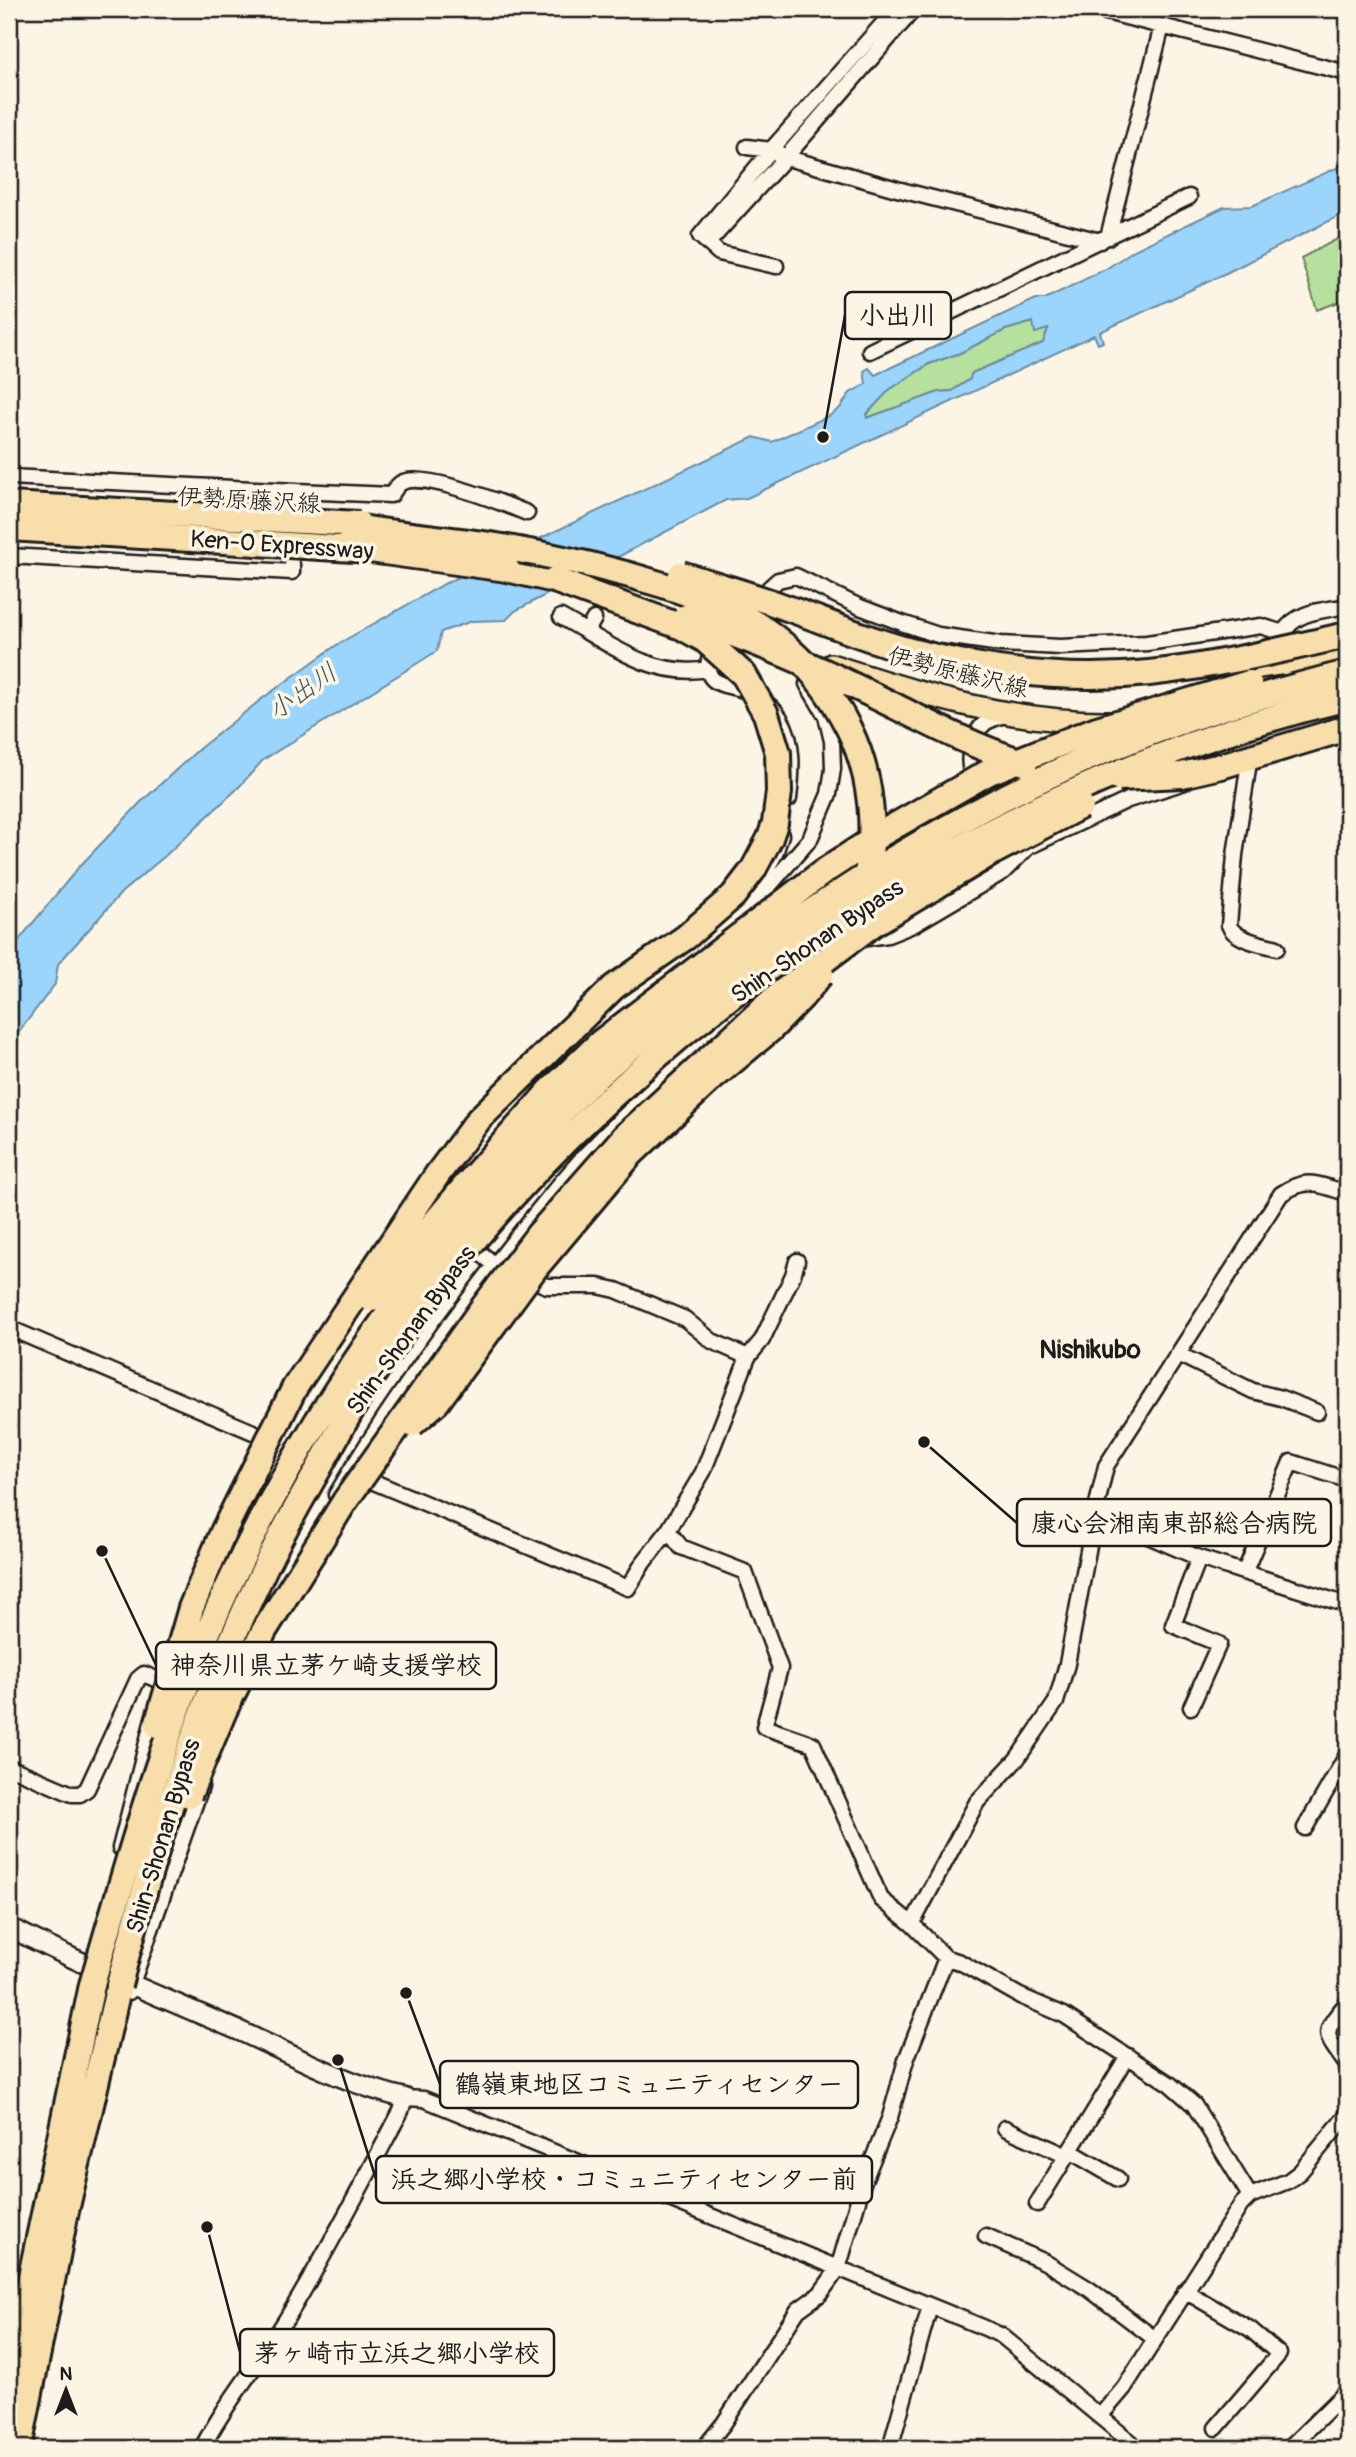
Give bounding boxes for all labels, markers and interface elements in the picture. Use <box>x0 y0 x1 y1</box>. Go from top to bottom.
callout: 小出川 <box>845 292 951 339</box>
text: 小出川 <box>859 300 937 332</box>
street label: 伊勢原藤沢線 <box>176 482 322 519</box>
street label: Ken-O Expressway <box>189 525 375 566</box>
street label: 伊勢原藤沢線 <box>885 641 1031 704</box>
water label: 小出川 <box>261 656 344 727</box>
street label: Shin-Shonan Bypass <box>726 873 909 1010</box>
street label: Shin-Shonan Bypass <box>340 1240 483 1420</box>
district label: Nishikubo <box>1039 1334 1141 1366</box>
callout: 康心会湘南東部総合病院 <box>1017 1499 1331 1546</box>
text: 康心会湘南東部総合病院 <box>1031 1508 1317 1540</box>
callout: 神奈川県立茅ケ崎支援学校 <box>156 1642 496 1689</box>
text: 神奈川県立茅ケ崎支援学校 <box>170 1650 482 1682</box>
street label: Shin-Shonan Bypass <box>120 1735 207 1937</box>
callout: 鶴嶺東地区コミュニティセンター <box>440 2061 858 2108</box>
text: 鶴嶺東地区コミュニティセンター <box>455 2069 843 2101</box>
callout: 浜之郷小学校・コミュニティセンター前 <box>376 2156 872 2203</box>
text: 浜之郷小学校・コミュニティセンター前 <box>391 2164 857 2196</box>
callout: 茅ヶ崎市立浜之郷小学校 <box>240 2329 554 2376</box>
text: 茅ヶ崎市立浜之郷小学校 <box>254 2338 540 2370</box>
north arrow <box>32 2356 102 2426</box>
text: N <box>60 2362 73 2386</box>

